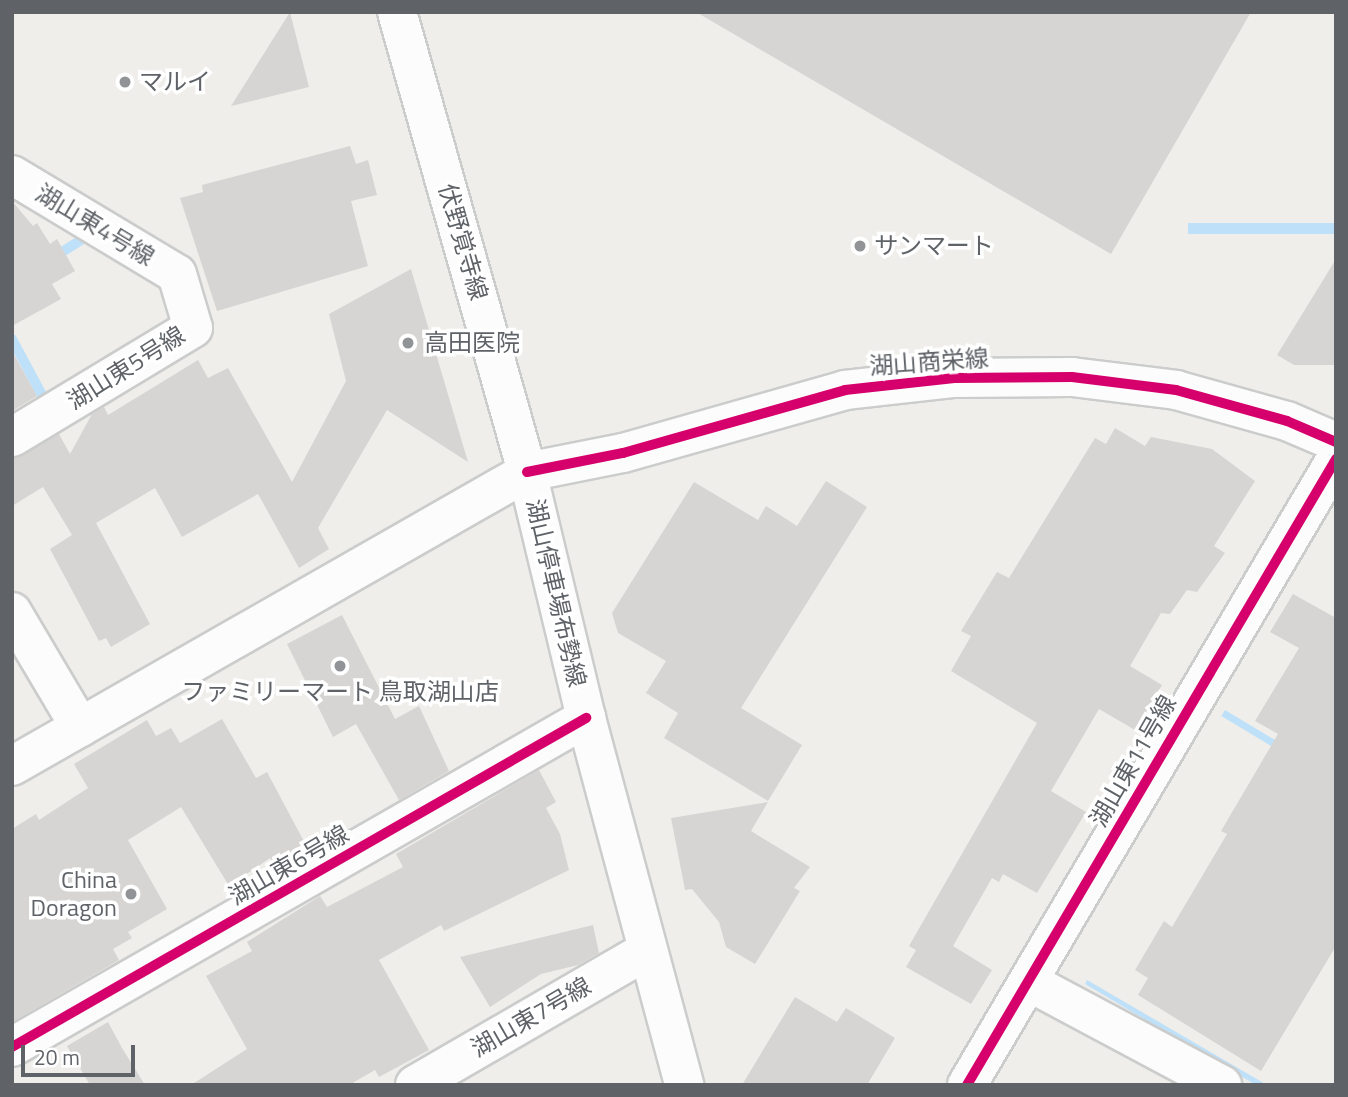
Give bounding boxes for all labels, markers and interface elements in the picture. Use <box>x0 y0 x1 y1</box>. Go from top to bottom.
place label: マルイ <box>139 68 211 96</box>
marker: マルイ <box>117 74 133 90</box>
street label: 湖山東4号線 <box>30 178 160 272</box>
street label: 伏野覚寺線 <box>433 180 493 304</box>
place label: サンマート <box>874 232 994 260</box>
marker: サンマート <box>852 238 868 254</box>
street label: 湖山東5号線 <box>62 320 190 416</box>
place label: 高田医院 <box>424 329 520 357</box>
marker: 高田医院 <box>398 333 418 353</box>
street label: 湖山商栄線 <box>868 343 990 381</box>
street label: 湖山停車場布勢線 <box>520 496 592 690</box>
marker: ファミリーマート 鳥取湖山店 <box>332 658 348 674</box>
place label: ファミリーマート 鳥取湖山店 <box>181 678 499 706</box>
street label: 湖山東11号線 <box>1084 690 1182 832</box>
street label: 湖山東6号線 <box>224 819 354 911</box>
place label: China Doragon <box>31 866 117 922</box>
marker: China Doragon <box>123 886 139 902</box>
street label: 湖山東7号線 <box>466 971 596 1063</box>
scale bar <box>24 1030 138 1074</box>
text: 20 m <box>34 1041 80 1073</box>

